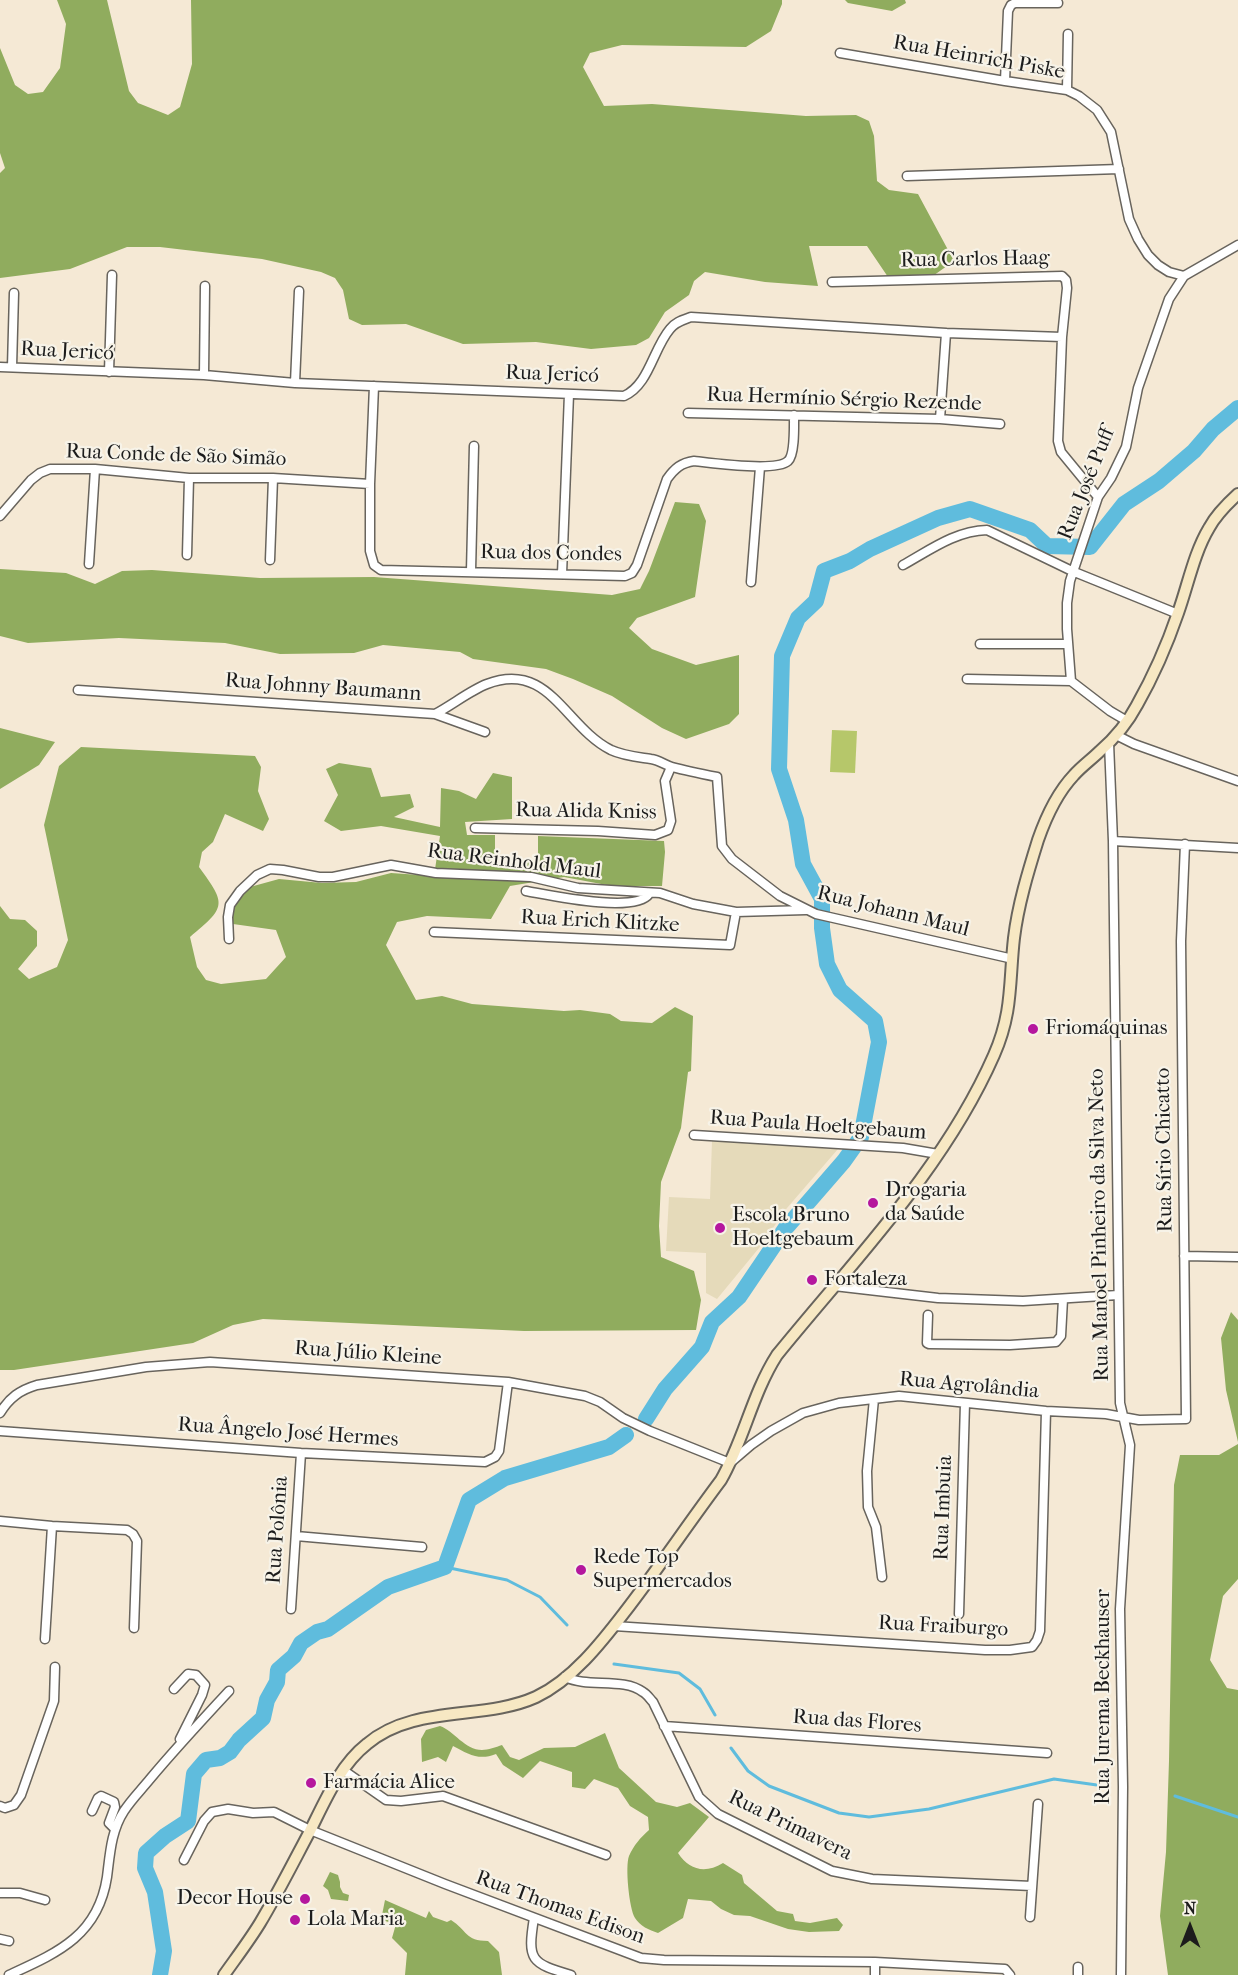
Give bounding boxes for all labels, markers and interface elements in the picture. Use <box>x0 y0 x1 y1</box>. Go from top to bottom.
street label: Rua Heinrich Piske <box>891 30 1067 86</box>
street label: Rua Carlos Haag <box>900 246 1050 274</box>
street label: Rua Jericó <box>20 337 114 367</box>
street label: Rua Jericó <box>505 361 599 389</box>
street label: Rua Hermínio Sérgio Rezende <box>706 383 982 417</box>
street label: Rua José Puff <box>1053 424 1121 544</box>
street label: Rua Conde de São Simão <box>65 440 287 472</box>
street label: Rua dos Condes <box>480 540 622 568</box>
street label: Rua Johnny Baumann <box>224 669 422 707</box>
street label: Rua Alida Kniss <box>515 798 657 826</box>
street label: Rua Reinhold Maul <box>426 839 602 885</box>
street label: Rua Johann Maul <box>814 881 972 943</box>
street label: Rua Erich Klitzke <box>520 905 680 939</box>
place label: Friomáquinas <box>1045 1016 1168 1042</box>
marker: Friomáquinas <box>1026 1022 1040 1036</box>
street label: Rua Sírio Chicatto <box>1151 1067 1179 1233</box>
street label: Rua Manoel Pinheiro da Silva Neto <box>1085 1068 1115 1382</box>
street label: Rua Paula Hoeltgebaum <box>709 1106 927 1146</box>
place label: Drogaria da Saúde <box>885 1178 966 1228</box>
marker: Drogaria da Saúde <box>866 1196 880 1210</box>
place label: Escola Bruno Hoeltgebaum <box>732 1203 854 1253</box>
marker: Escola Bruno Hoeltgebaum <box>713 1221 727 1235</box>
place label: Fortaleza <box>824 1267 907 1293</box>
marker: Fortaleza <box>805 1273 819 1287</box>
street label: Rua Júlio Kleine <box>294 1336 442 1372</box>
street label: Rua Agrolândia <box>898 1367 1040 1405</box>
street label: Rua Ângelo José Hermes <box>177 1413 399 1453</box>
street label: Rua Imbuia <box>930 1455 958 1561</box>
street label: Rua Polônia <box>262 1475 294 1585</box>
place label: Rede Top Supermercados <box>593 1545 732 1595</box>
marker: Rede Top Supermercados <box>574 1563 588 1577</box>
street label: Rua Jurema Beckhauser <box>1091 1589 1117 1805</box>
street label: Rua Fraiburgo <box>877 1611 1009 1643</box>
street label: Rua das Flores <box>792 1705 922 1739</box>
place label: Farmácia Alice <box>323 1770 455 1796</box>
marker: Farmácia Alice <box>304 1776 318 1790</box>
street label: Rua Primavera <box>724 1785 856 1867</box>
street label: Rua Thomas Edison <box>472 1866 648 1950</box>
place label: Decor House <box>177 1886 293 1912</box>
marker: Decor House <box>298 1892 312 1906</box>
north arrow <box>1160 1897 1220 1957</box>
text: N <box>1184 1899 1196 1918</box>
place label: Lola Maria <box>307 1907 404 1933</box>
marker: Lola Maria <box>288 1913 302 1927</box>

